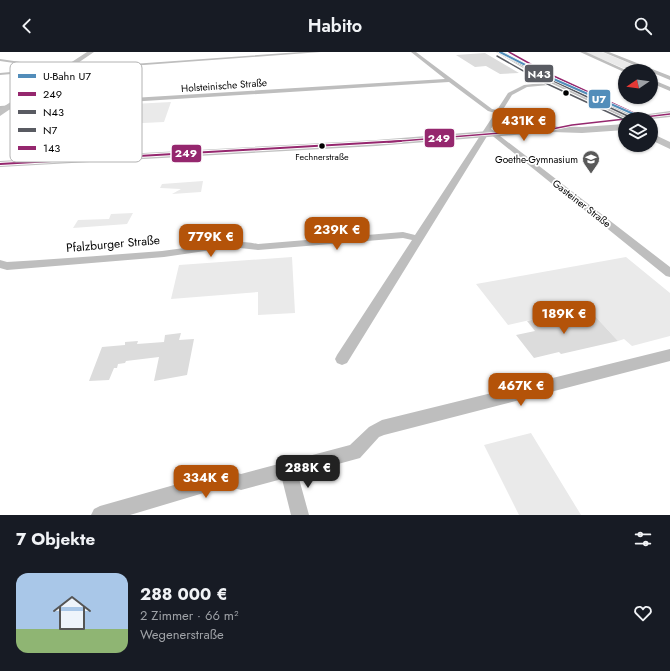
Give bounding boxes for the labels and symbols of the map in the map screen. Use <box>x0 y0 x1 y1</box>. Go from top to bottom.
legend <box>10 62 142 162</box>
line badge: N43 <box>524 64 554 83</box>
north arrow <box>618 64 658 104</box>
text: N43 <box>527 66 551 82</box>
text: U-Bahn U7 <box>43 68 91 84</box>
street label: Holsteinische Straße <box>181 75 267 96</box>
text: 249 <box>43 86 62 102</box>
unlabelled marker <box>561 88 571 98</box>
line badge: U7 <box>588 89 611 109</box>
text: U7 <box>592 91 607 107</box>
text: N43 <box>43 104 64 120</box>
pin: 431K € <box>491 108 557 142</box>
text: N7 <box>43 122 58 138</box>
line badge: 249 <box>424 128 455 148</box>
text: 249 <box>428 130 450 146</box>
text: 143 <box>43 140 60 156</box>
marker: Fechnerstraße <box>317 141 327 151</box>
line badge: 249 <box>171 144 202 163</box>
text: 249 <box>175 145 197 161</box>
school or university icon: Goethe-Gymnasium <box>581 149 601 174</box>
place label: Fechnerstraße <box>295 150 349 163</box>
place label: Goethe-Gymnasium <box>495 152 578 167</box>
street label: Gasteiner Straße <box>549 176 614 231</box>
pin: 239K € <box>304 217 370 251</box>
pin: 779K € <box>178 224 244 258</box>
street label: Pfalzburger Straße <box>65 231 161 257</box>
pin: 189K € <box>531 301 597 335</box>
pin: 467K € <box>488 373 554 407</box>
pin: 288K € <box>275 455 341 489</box>
pin: 334K € <box>173 465 239 499</box>

